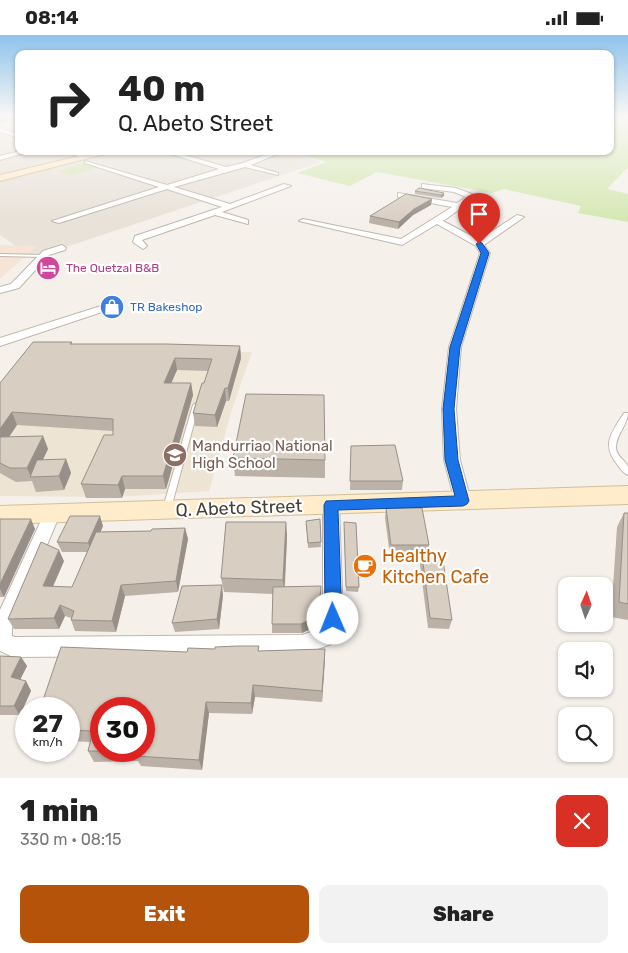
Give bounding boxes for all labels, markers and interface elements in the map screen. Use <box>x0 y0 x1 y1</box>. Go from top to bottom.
text: 08:14 <box>25 6 79 29</box>
text: 40 m <box>118 68 205 110</box>
icon: right <box>35 70 100 135</box>
text: Q. Abeto Street <box>118 110 273 137</box>
pin <box>458 193 500 244</box>
icon: arrive <box>465 200 493 228</box>
hotel icon: The Quetzal B&B <box>35 255 61 281</box>
place label: The Quetzal B&B <box>66 261 159 275</box>
shop icon: TR Bakeshop <box>99 294 125 320</box>
place label: TR Bakeshop <box>130 300 202 314</box>
place label: Mandurriao National High School <box>192 437 333 472</box>
school or university icon: Mandurriao National High School <box>162 442 188 468</box>
street label: Q. Abeto Street <box>175 495 303 521</box>
place label: Healthy Kitchen Cafe <box>382 545 489 588</box>
cafe icon: Healthy Kitchen Cafe <box>352 553 378 579</box>
north arrow <box>558 577 612 633</box>
map controls <box>558 577 613 762</box>
position arrow <box>306 592 358 644</box>
button: sound <box>558 642 613 697</box>
speed limit sign: 30 <box>90 697 155 762</box>
button: search <box>558 707 613 762</box>
text: 27 <box>32 709 63 738</box>
text: km/h <box>33 735 62 749</box>
text: 1 min <box>20 793 98 829</box>
button: close <box>556 795 608 847</box>
text: 330 m · 08:15 <box>20 830 121 849</box>
button: Exit <box>20 885 309 943</box>
button: Share <box>319 885 608 943</box>

